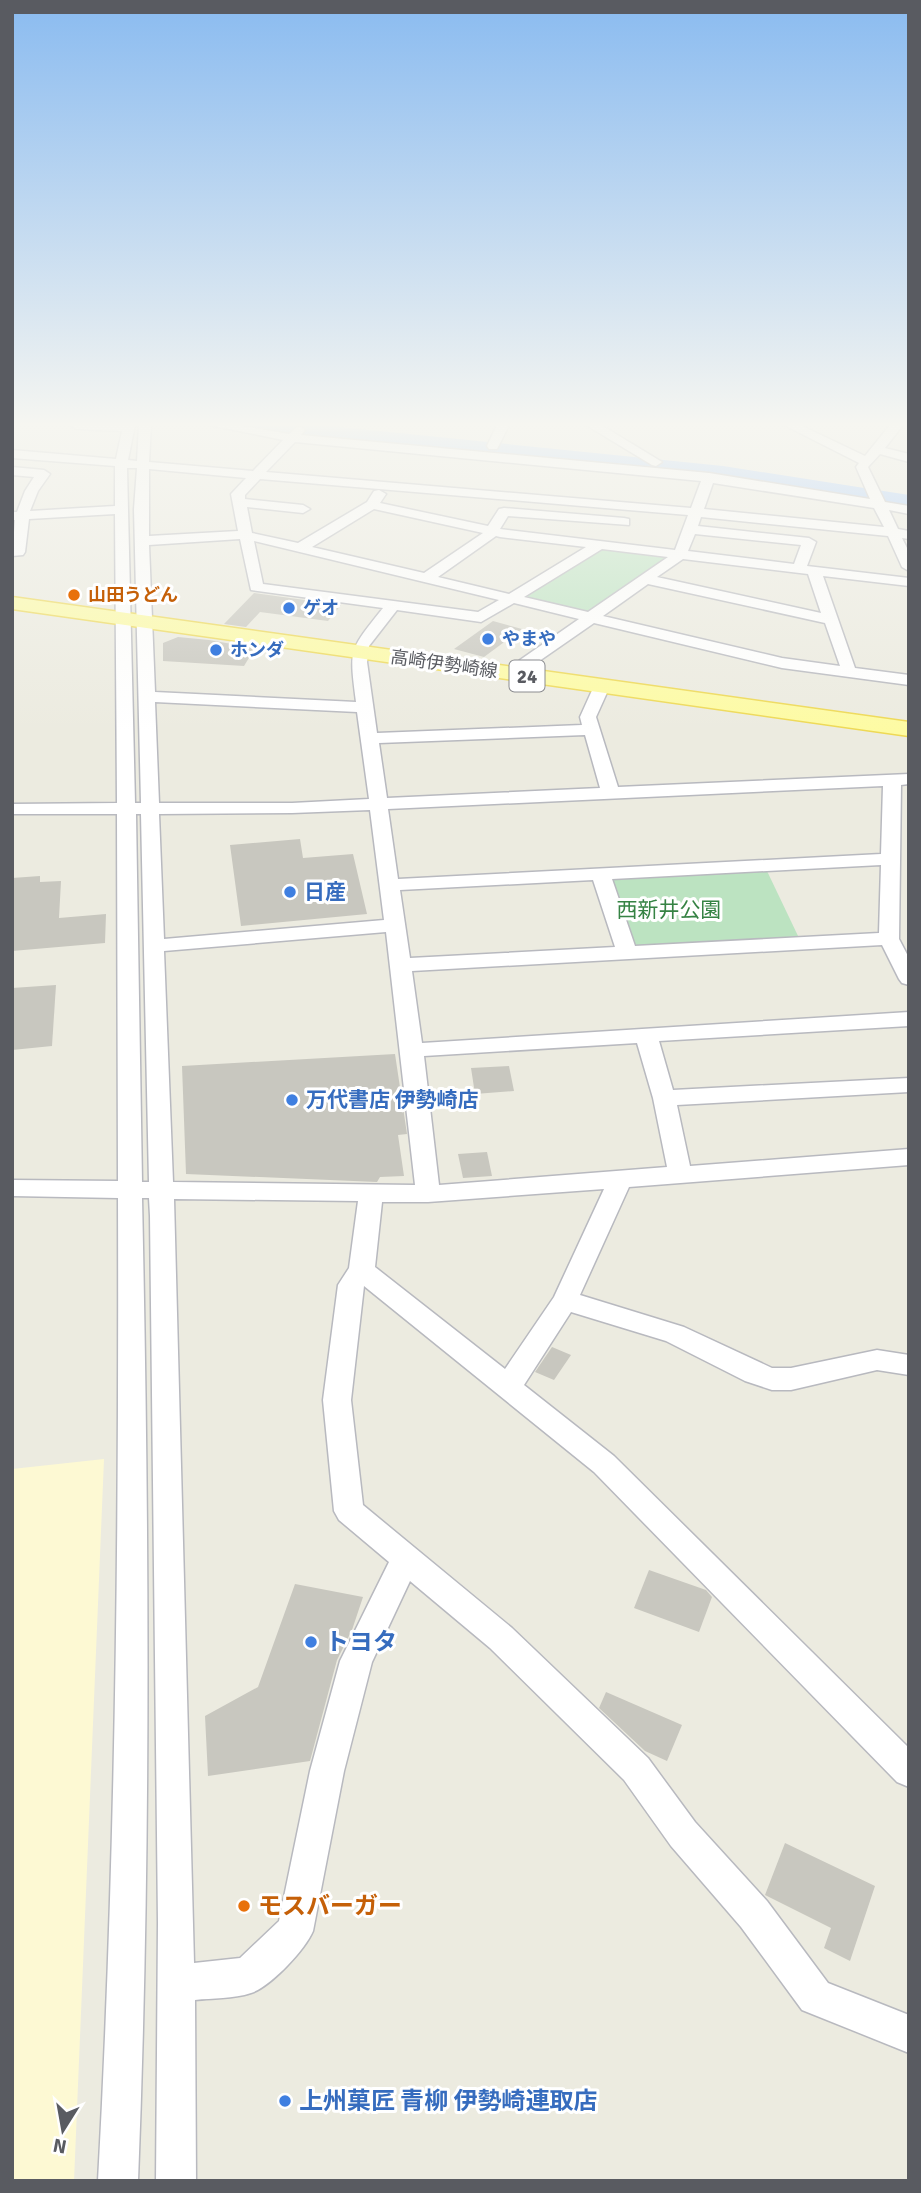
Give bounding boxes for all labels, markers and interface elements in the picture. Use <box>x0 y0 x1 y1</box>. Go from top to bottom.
place label: 山田うどん <box>88 584 178 606</box>
marker: 山田うどん <box>66 587 82 603</box>
place label: ゲオ <box>303 597 339 619</box>
marker: ゲオ <box>281 600 297 616</box>
place label: やまや <box>502 628 556 650</box>
marker: やまや <box>480 631 496 647</box>
place label: ホンダ <box>230 639 284 661</box>
marker: ホンダ <box>208 642 224 658</box>
street label: 高崎伊勢崎線 <box>389 646 499 682</box>
road number: 24 <box>510 660 544 692</box>
place label: 日産 <box>304 879 346 905</box>
marker: 日産 <box>282 884 298 900</box>
park label: 西新井公園 <box>617 897 722 923</box>
place label: 万代書店 伊勢崎店 <box>306 1087 479 1113</box>
marker: 万代書店 伊勢崎店 <box>284 1092 300 1108</box>
place label: トヨタ <box>325 1627 397 1657</box>
marker: トヨタ <box>303 1634 319 1650</box>
place label: モスバーガー <box>258 1891 402 1921</box>
marker: モスバーガー <box>236 1898 252 1914</box>
place label: 上州菓匠 青柳 伊勢崎連取店 <box>299 2086 598 2116</box>
marker: 上州菓匠 青柳 伊勢崎連取店 <box>277 2093 293 2109</box>
north arrow <box>28 2095 98 2165</box>
text: N <box>51 2133 69 2159</box>

